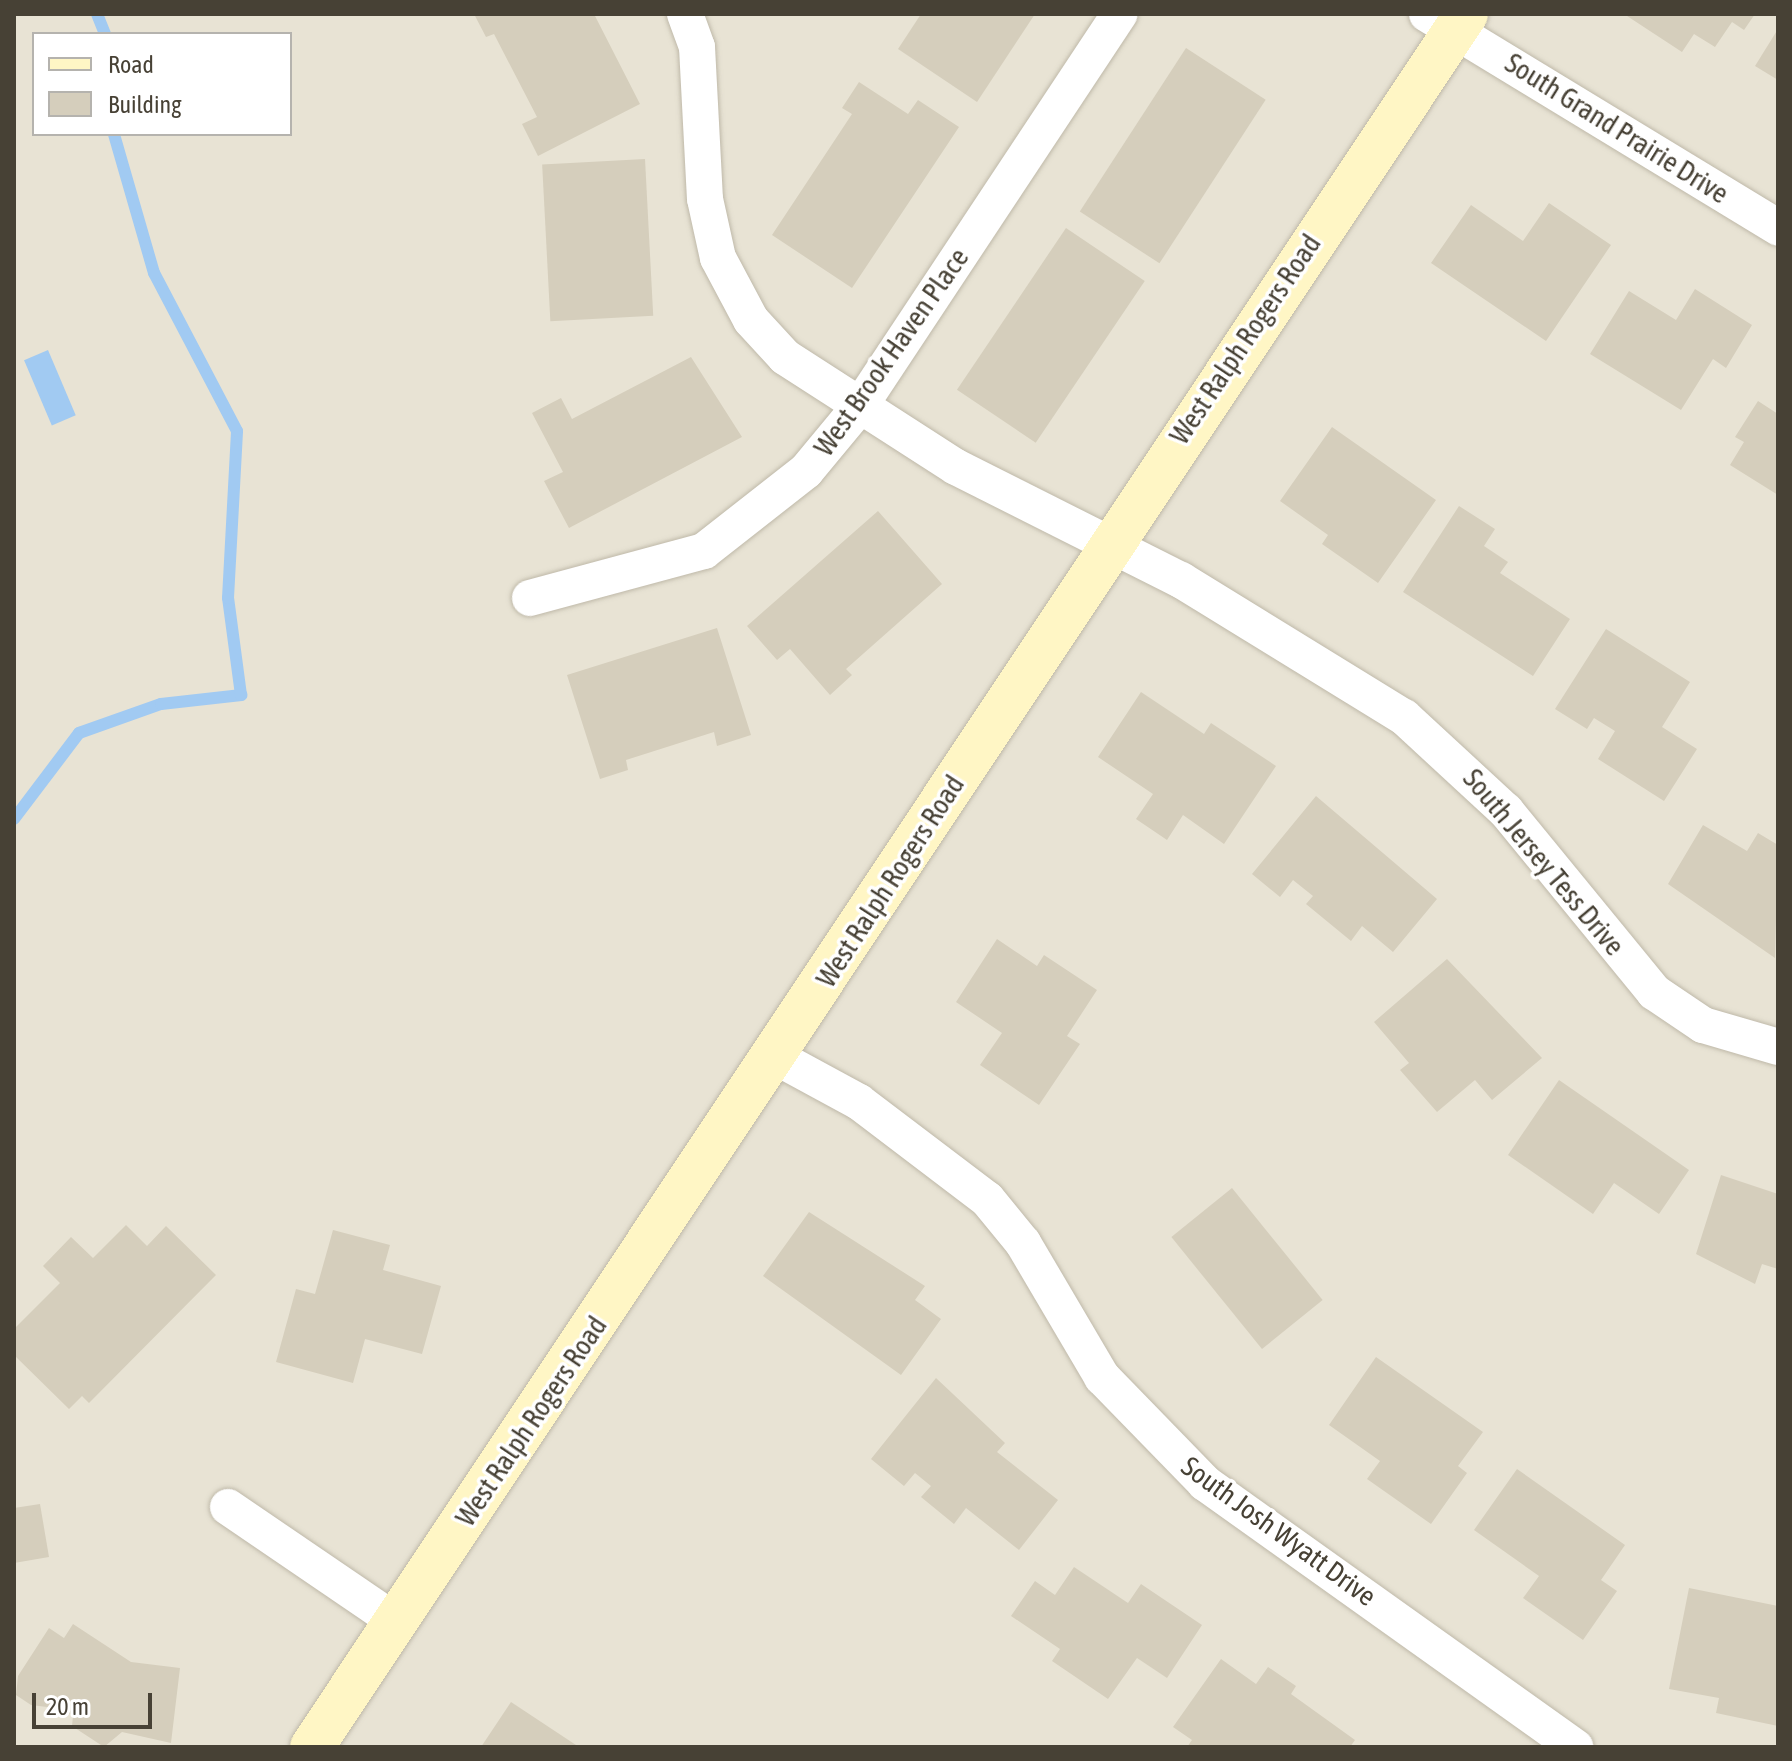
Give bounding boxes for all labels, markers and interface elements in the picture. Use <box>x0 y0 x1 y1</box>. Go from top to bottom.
legend <box>32 32 292 136</box>
street label: South Grand Prairie Drive <box>1499 46 1735 210</box>
text: Road <box>108 51 154 78</box>
text: Building <box>108 91 181 118</box>
street label: West Ralph Rogers Road <box>1162 228 1328 450</box>
street label: West Brook Haven Place <box>807 242 975 462</box>
street label: South Jersey Tess Drive <box>1456 762 1632 962</box>
street label: West Ralph Rogers Road <box>809 769 971 993</box>
street label: West Ralph Rogers Road <box>448 1310 614 1532</box>
street label: South Josh Wyatt Drive <box>1175 1449 1383 1613</box>
scale bar <box>36 1677 156 1727</box>
text: 20 m <box>46 1693 89 1720</box>

